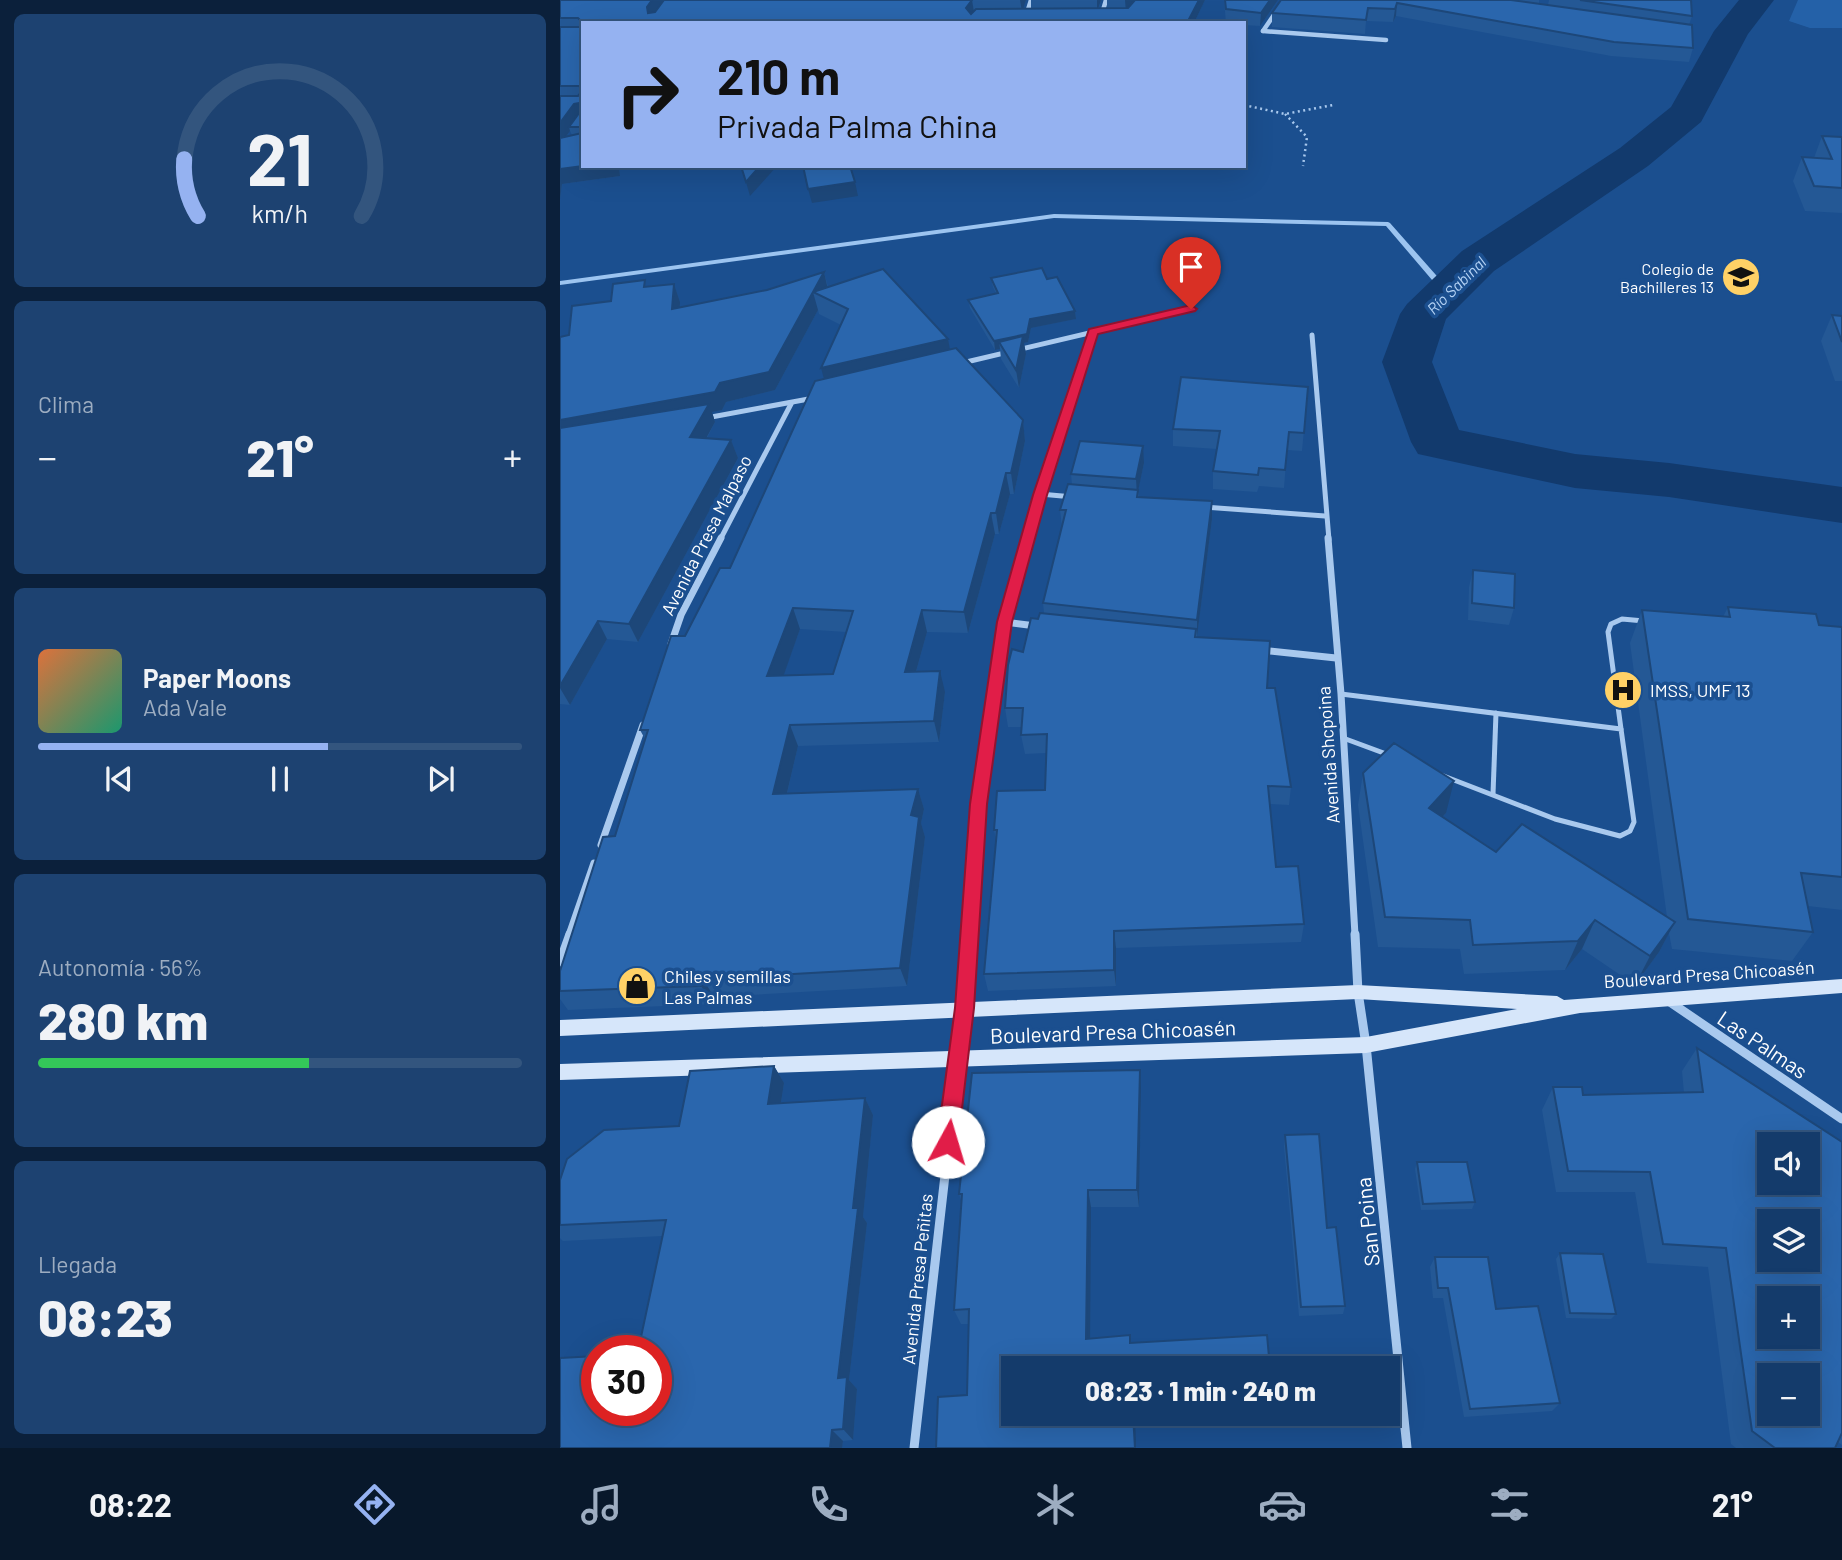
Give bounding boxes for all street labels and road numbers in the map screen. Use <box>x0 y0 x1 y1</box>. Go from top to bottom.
street label: Avenida Presa Malpaso <box>656 451 756 619</box>
street label: Avenida Shcpoina <box>1312 686 1344 824</box>
street label: Boulevard Presa Chicoasén <box>1603 956 1815 992</box>
street label: Las Palmas <box>1713 1005 1813 1083</box>
street label: Boulevard Presa Chicoasén <box>989 1014 1237 1048</box>
street label: San Poina <box>1350 1176 1384 1268</box>
street label: Avenida Presa Peñitas <box>897 1192 937 1366</box>

